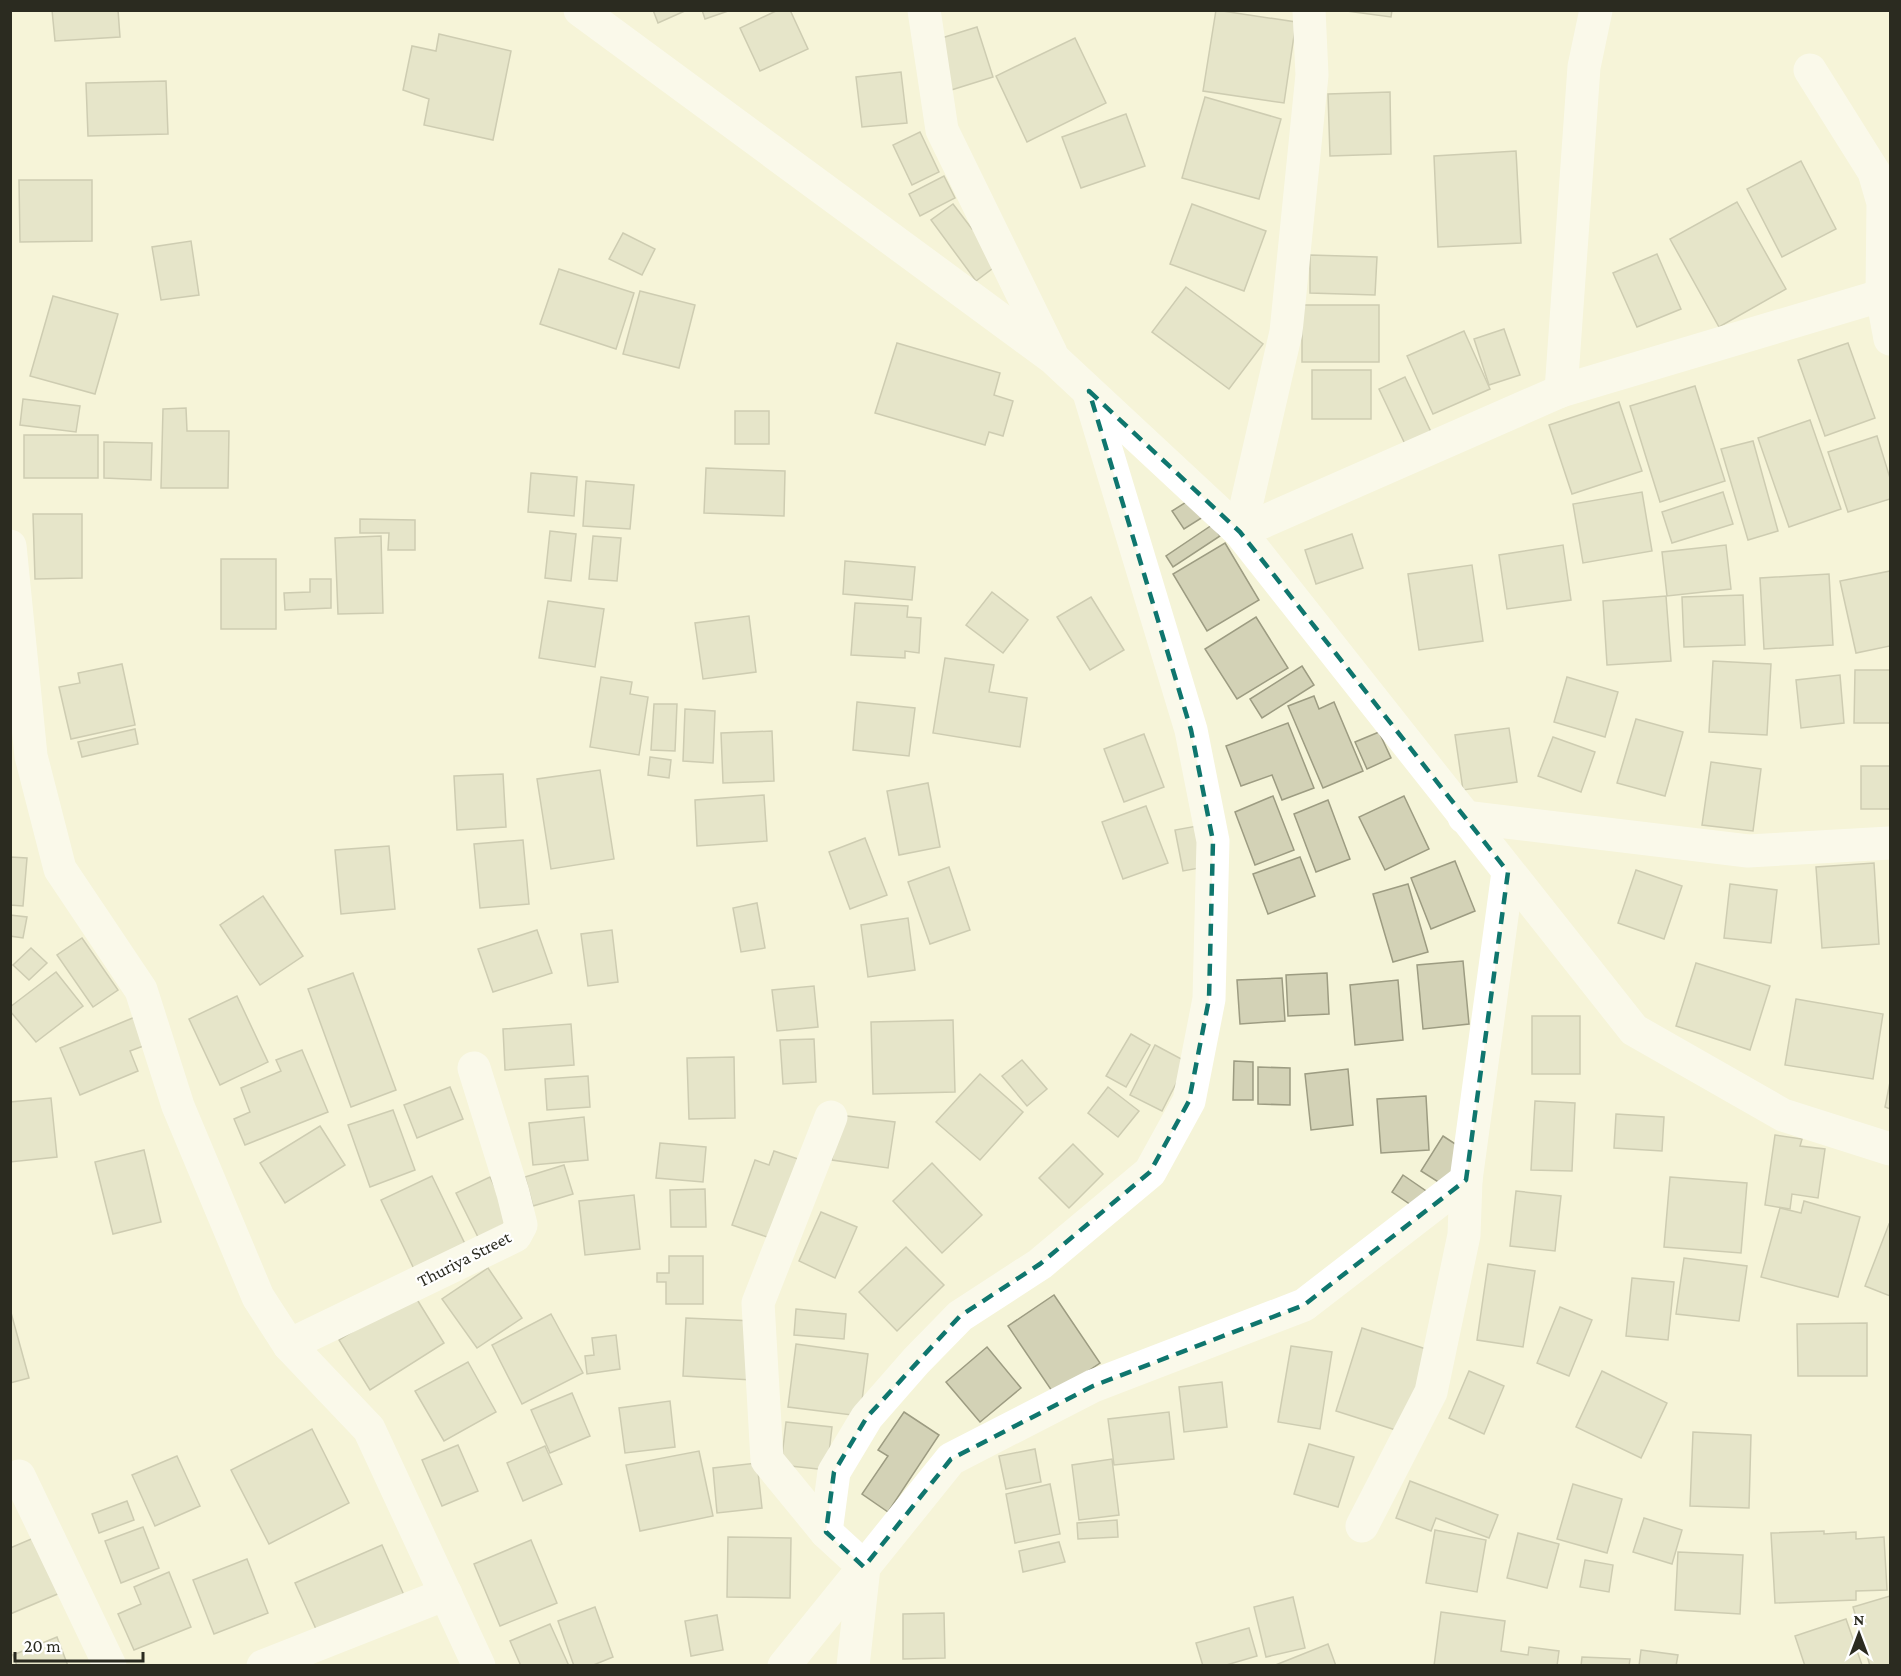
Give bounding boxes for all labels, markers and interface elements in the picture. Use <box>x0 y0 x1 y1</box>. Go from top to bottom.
street label: Thuriya Street <box>414 1226 515 1291</box>
north arrow <box>1829 1604 1889 1664</box>
text: N <box>1854 1611 1865 1628</box>
scale bar <box>15 1625 142 1663</box>
text: 20 m <box>24 1636 61 1656</box>

